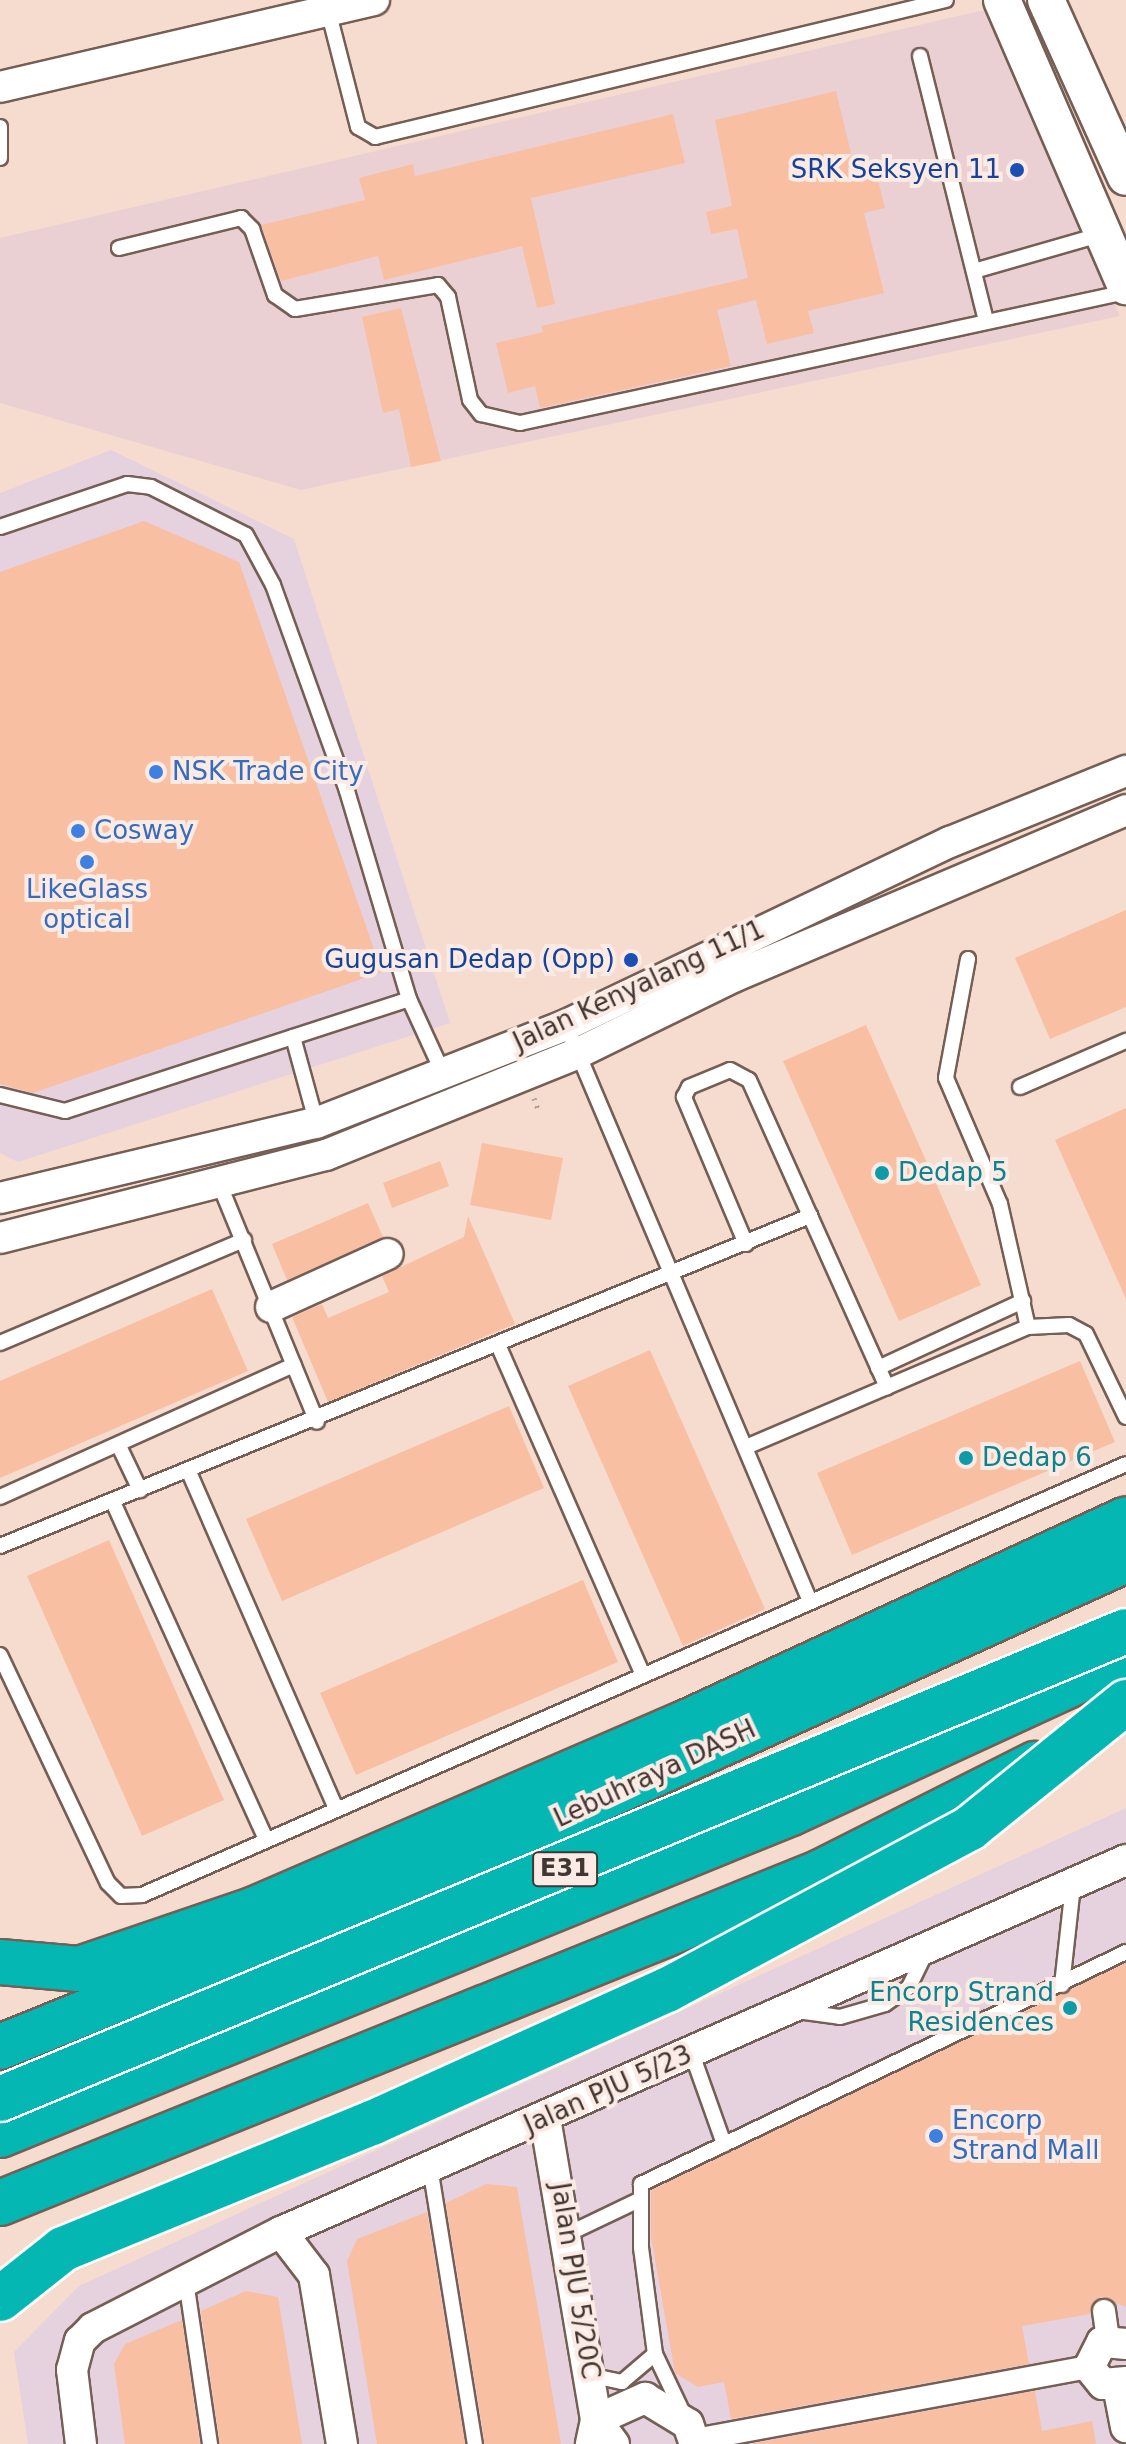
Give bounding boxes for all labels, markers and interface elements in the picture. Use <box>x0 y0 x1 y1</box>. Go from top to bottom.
place label: SRK Seksyen 11 <box>791 154 1001 186</box>
marker: SRK Seksyen 11 <box>1008 161 1026 179</box>
place label: NSK Trade City <box>172 756 364 788</box>
marker: NSK Trade City <box>147 763 165 781</box>
place label: Cosway <box>94 815 194 847</box>
marker: Cosway <box>69 822 87 840</box>
marker: LikeGlass optical <box>78 853 96 871</box>
place label: LikeGlass optical <box>26 874 148 936</box>
street label: Jalan Kenyalang 11/1 <box>508 914 770 1058</box>
place label: Gugusan Dedap (Opp) <box>324 944 615 976</box>
marker: Gugusan Dedap (Opp) <box>622 951 640 969</box>
place label: Dedap 5 <box>898 1157 1008 1189</box>
marker: Dedap 5 <box>873 1164 891 1182</box>
place label: Dedap 6 <box>982 1442 1092 1474</box>
marker: Dedap 6 <box>957 1449 975 1467</box>
street label: Lebuhraya DASH <box>549 1714 761 1834</box>
road number: E31 <box>531 1849 599 1889</box>
place label: Encorp Strand Residences <box>869 1977 1054 2038</box>
marker: Encorp Strand Residences <box>1061 1999 1079 2017</box>
street label: Jalan PJU 5/23 <box>519 2039 697 2141</box>
place label: Encorp Strand Mall <box>952 2105 1099 2166</box>
marker: Encorp Strand Mall <box>927 2127 945 2145</box>
street label: Jalan PJU 5/20C <box>544 2180 606 2382</box>

